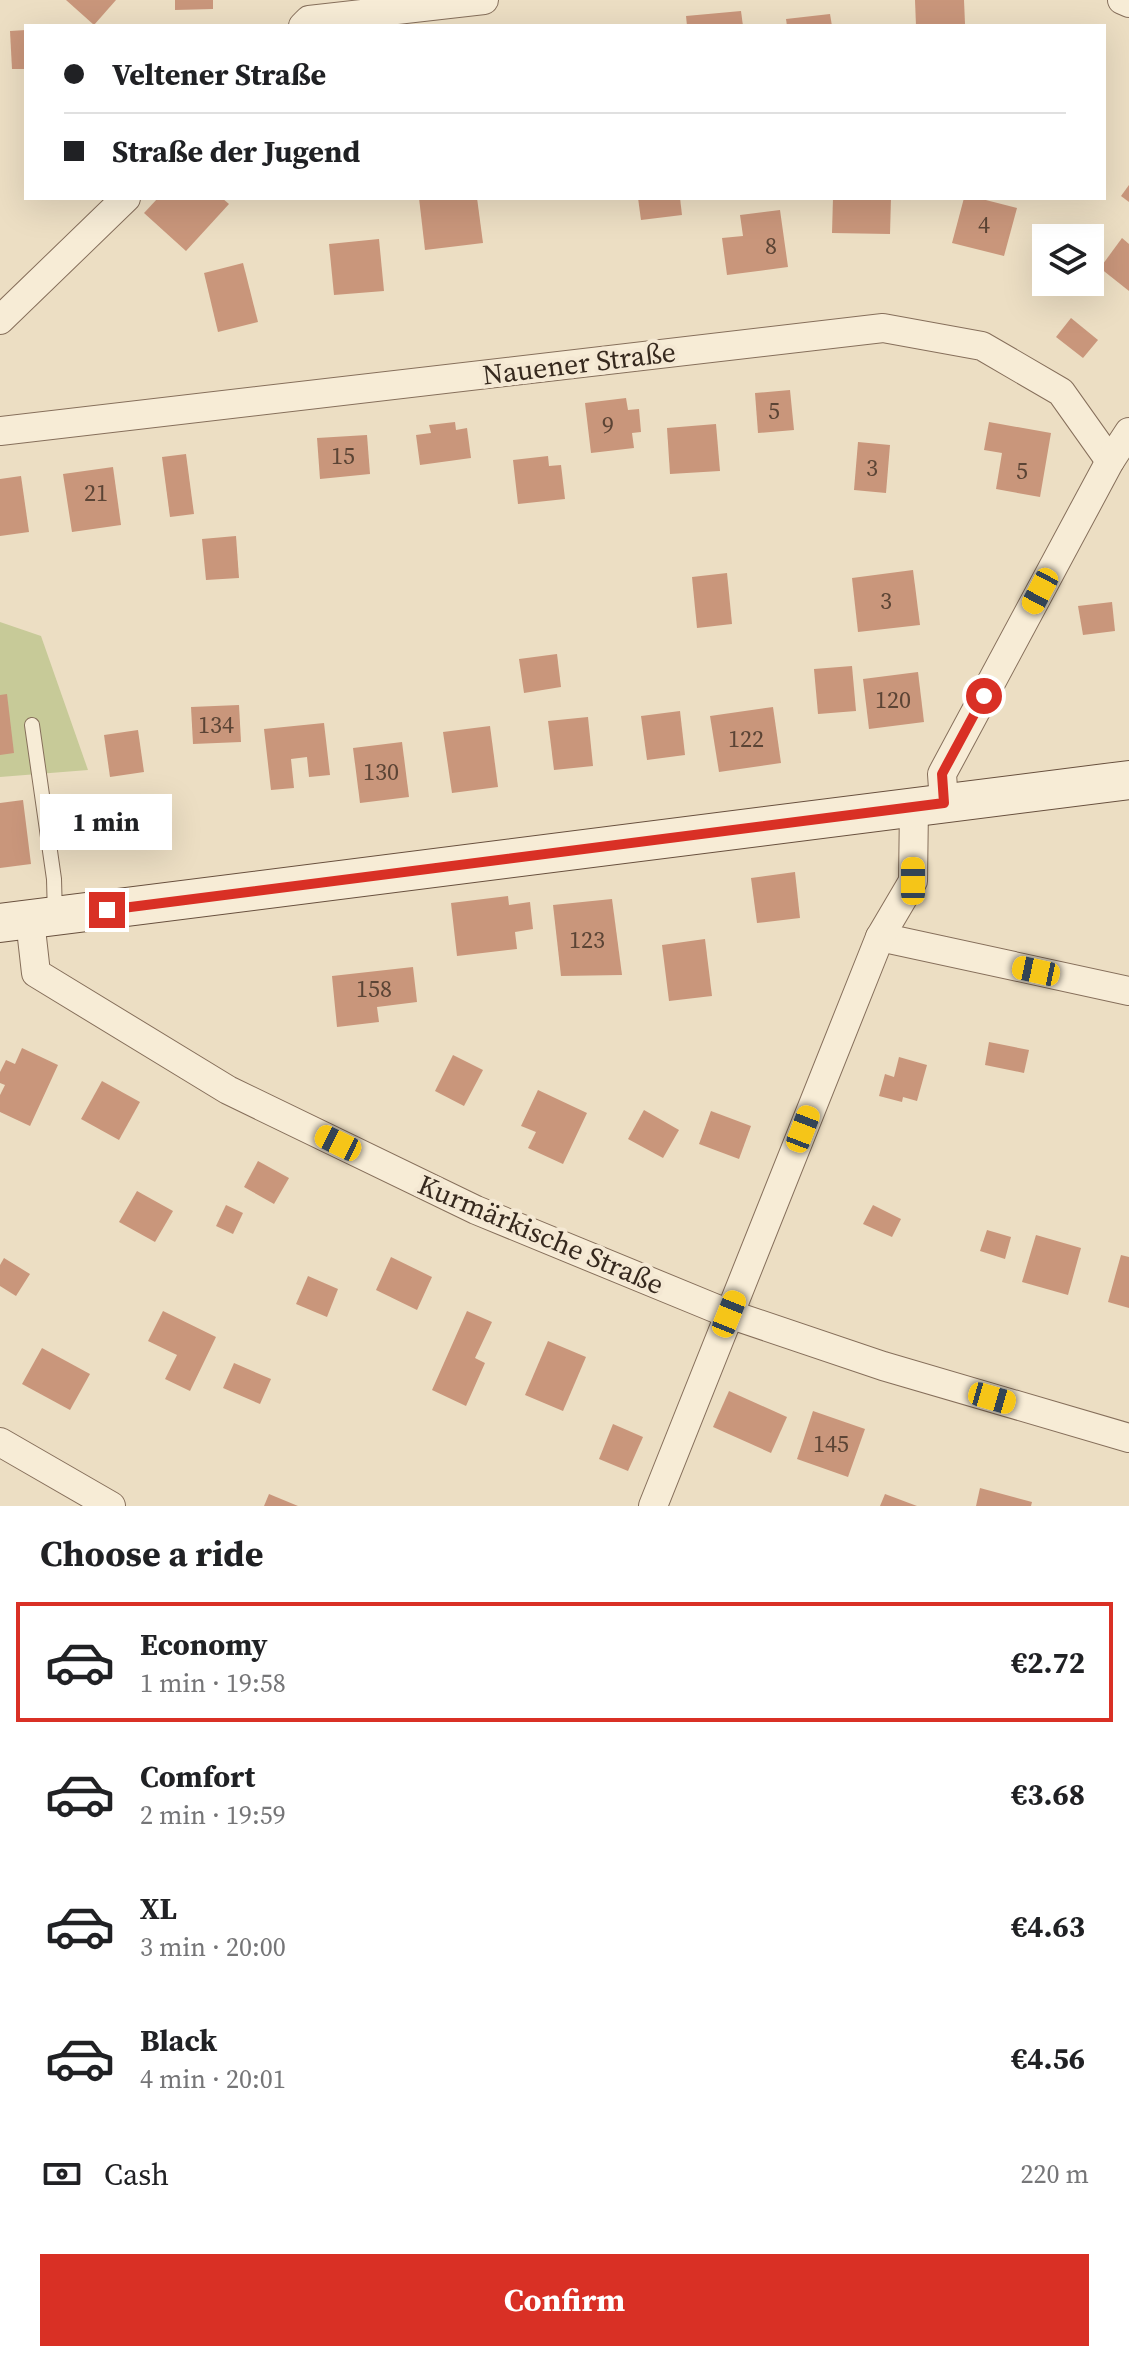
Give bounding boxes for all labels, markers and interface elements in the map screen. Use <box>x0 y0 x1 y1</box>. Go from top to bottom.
text: Veltener Straße <box>112 54 326 95</box>
text: Straße der Jugend <box>112 131 360 172</box>
house number: 4 <box>978 208 990 241</box>
map controls <box>1032 224 1104 296</box>
button: layers <box>1032 224 1104 296</box>
house number: 8 <box>765 229 777 262</box>
street label: Nauener Straße <box>480 332 678 394</box>
house number: 5 <box>768 394 780 427</box>
house number: 9 <box>602 408 614 441</box>
house number: 15 <box>331 439 355 472</box>
house number: 3 <box>866 451 878 484</box>
house number: 5 <box>1016 454 1028 487</box>
house number: 21 <box>84 476 108 509</box>
car <box>1018 564 1062 618</box>
house number: 3 <box>880 584 892 617</box>
route start <box>966 678 1002 714</box>
house number: 120 <box>875 683 911 716</box>
house number: 134 <box>198 708 234 741</box>
house number: 122 <box>728 722 764 755</box>
house number: 130 <box>363 755 399 788</box>
callout: 1 min <box>41 794 173 850</box>
text: 1 min <box>72 804 140 840</box>
car <box>901 857 925 905</box>
route end <box>89 892 125 928</box>
house number: 123 <box>569 923 605 956</box>
car <box>1010 954 1062 988</box>
house number: 158 <box>356 972 392 1005</box>
car <box>783 1102 823 1156</box>
car <box>311 1122 365 1164</box>
street label: Kurmärkische Straße <box>412 1165 670 1303</box>
car <box>709 1287 749 1341</box>
car <box>966 1380 1018 1416</box>
house number: 145 <box>813 1427 849 1460</box>
text: Choose a ride <box>40 1529 263 1578</box>
text: Economy <box>140 1624 268 1665</box>
icon: car <box>44 1626 116 1698</box>
text: €2.72 <box>1011 1642 1085 1683</box>
text: 1 min · 19:58 <box>140 1665 286 1701</box>
text: Comfort <box>140 1756 255 1797</box>
icon: car <box>44 1758 116 1830</box>
text: €3.68 <box>1011 1774 1085 1815</box>
text: 2 min · 19:59 <box>140 1797 286 1833</box>
text: XL <box>140 1888 177 1929</box>
icon: car <box>44 1890 116 1962</box>
text: €4.63 <box>1011 1906 1085 1947</box>
text: 3 min · 20:00 <box>140 1929 286 1965</box>
text: Black <box>140 2020 217 2061</box>
icon: car <box>44 2022 116 2094</box>
text: €4.56 <box>1011 2038 1085 2079</box>
text: 4 min · 20:01 <box>140 2061 286 2097</box>
icon: cash <box>40 2152 84 2196</box>
text: Cash <box>104 2154 169 2195</box>
text: 220 m <box>1021 2156 1089 2192</box>
button: Confirm <box>40 2254 1089 2346</box>

